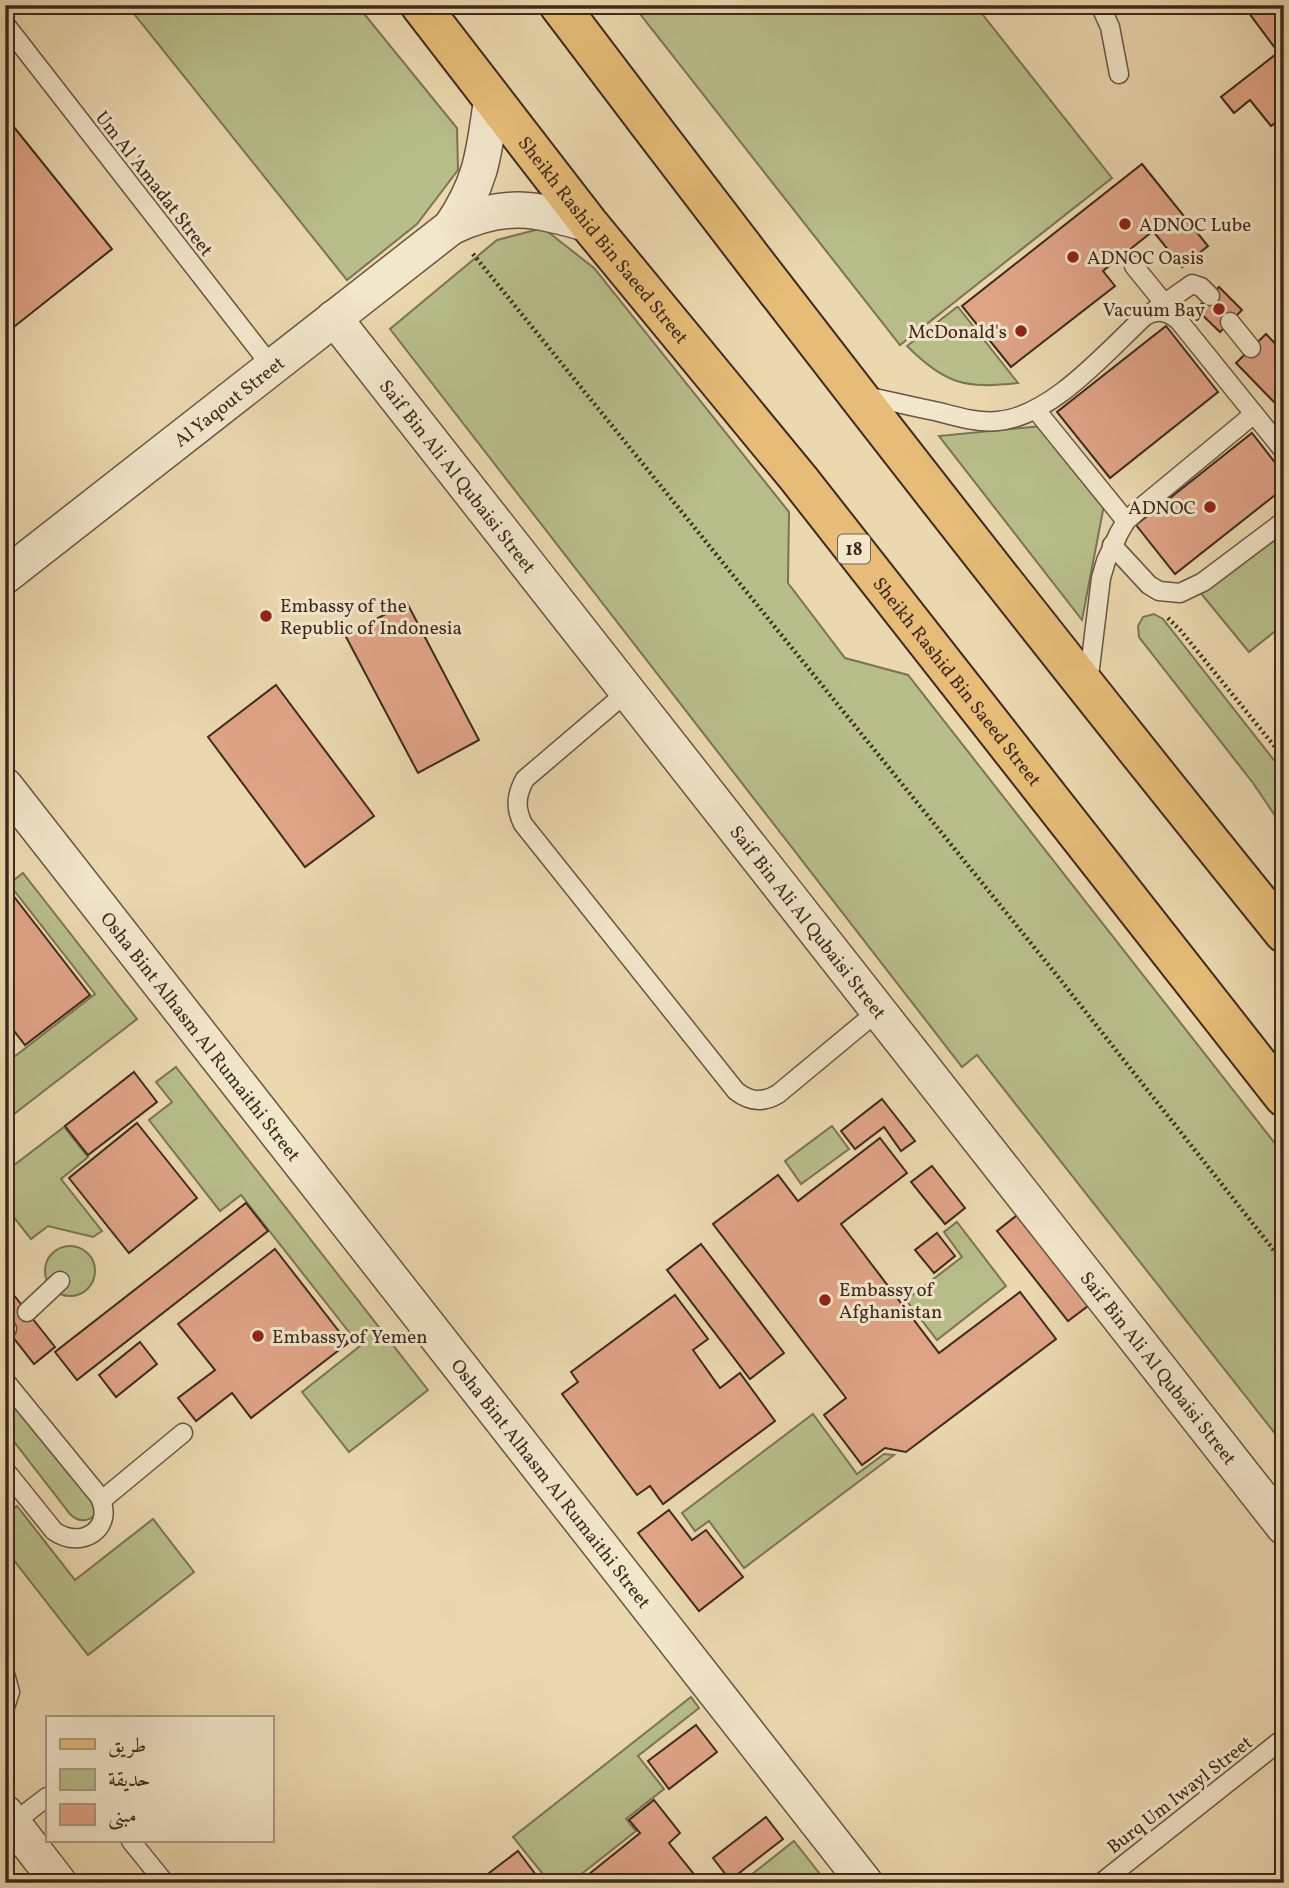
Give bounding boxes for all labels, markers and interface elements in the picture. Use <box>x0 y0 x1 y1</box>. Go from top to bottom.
street label: Um Al 'Amadat Street <box>88 106 219 263</box>
street label: Sheikh Rashid Bin Saeed Street <box>511 132 694 350</box>
place label: ADNOC Lube <box>1139 213 1251 239</box>
marker: ADNOC Lube <box>1117 216 1133 232</box>
place label: ADNOC Oasis <box>1087 246 1204 272</box>
marker: ADNOC Oasis <box>1065 249 1081 265</box>
place label: Vacuum Bay <box>1103 298 1205 324</box>
marker: Vacuum Bay <box>1211 301 1227 317</box>
place label: McDonald's <box>908 320 1007 346</box>
marker: McDonald's <box>1013 323 1029 339</box>
street label: Al Yaqout Street <box>169 351 291 454</box>
street label: Saif Bin Ali Al Qubaisi Street <box>372 375 541 580</box>
place label: ADNOC <box>1128 496 1196 522</box>
marker: ADNOC <box>1202 499 1218 515</box>
road number: 18 <box>838 534 870 564</box>
street label: Sheikh Rashid Bin Saeed Street <box>866 572 1047 793</box>
place label: Embassy of the Republic of Indonesia <box>280 594 462 642</box>
marker: Embassy of the Republic of Indonesia <box>258 608 274 624</box>
street label: Saif Bin Ali Al Qubaisi Street <box>723 821 891 1026</box>
street label: Osha Bint Alhasm Al Rumaithi Street <box>94 907 306 1168</box>
street label: Saif Bin Ali Al Qubaisi Street <box>1073 1267 1242 1472</box>
place label: Embassy of Afghanistan <box>839 1278 942 1326</box>
marker: Embassy of Afghanistan <box>817 1292 833 1308</box>
place label: Embassy of Yemen <box>272 1325 428 1351</box>
marker: Embassy of Yemen <box>250 1328 266 1344</box>
street label: Osha Bint Alhasm Al Rumaithi Street <box>444 1354 656 1615</box>
legend <box>46 1716 273 1842</box>
street label: Burq Um Iwayl Street <box>1102 1730 1259 1861</box>
text: طريق <box>108 1732 146 1761</box>
text: حديقة <box>108 1766 151 1795</box>
text: مبنى <box>108 1802 137 1831</box>

